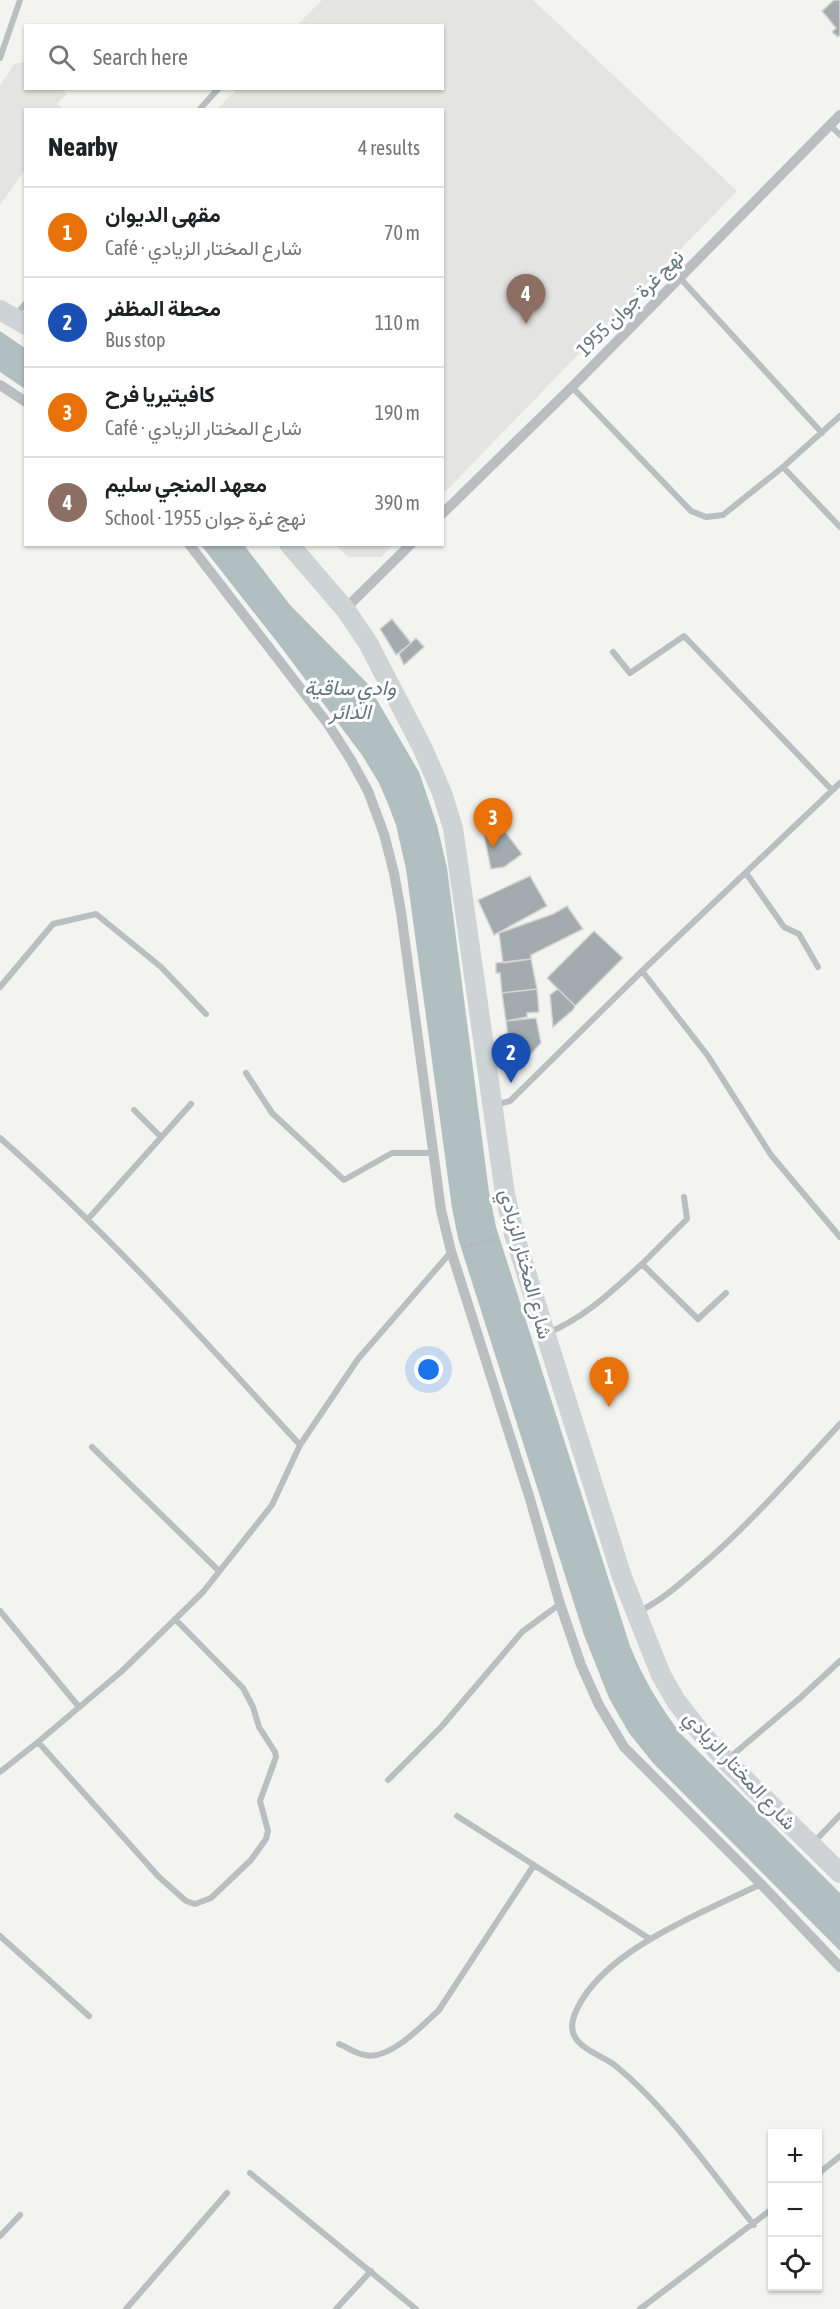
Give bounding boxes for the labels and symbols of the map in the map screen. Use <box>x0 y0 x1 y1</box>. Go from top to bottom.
street label: نهج غرة جوان 1955 <box>571 244 690 363</box>
pin: 4 <box>506 274 546 324</box>
water label: وادي ساقية الدائر <box>304 675 397 725</box>
pin: 3 <box>474 798 512 848</box>
pin: 2 <box>492 1034 530 1083</box>
street label: شارع المختار الزيادي <box>490 1186 558 1343</box>
your location <box>414 1355 443 1384</box>
pin: 1 <box>590 1358 628 1407</box>
street label: شارع المختار الزيادي <box>675 1705 801 1838</box>

